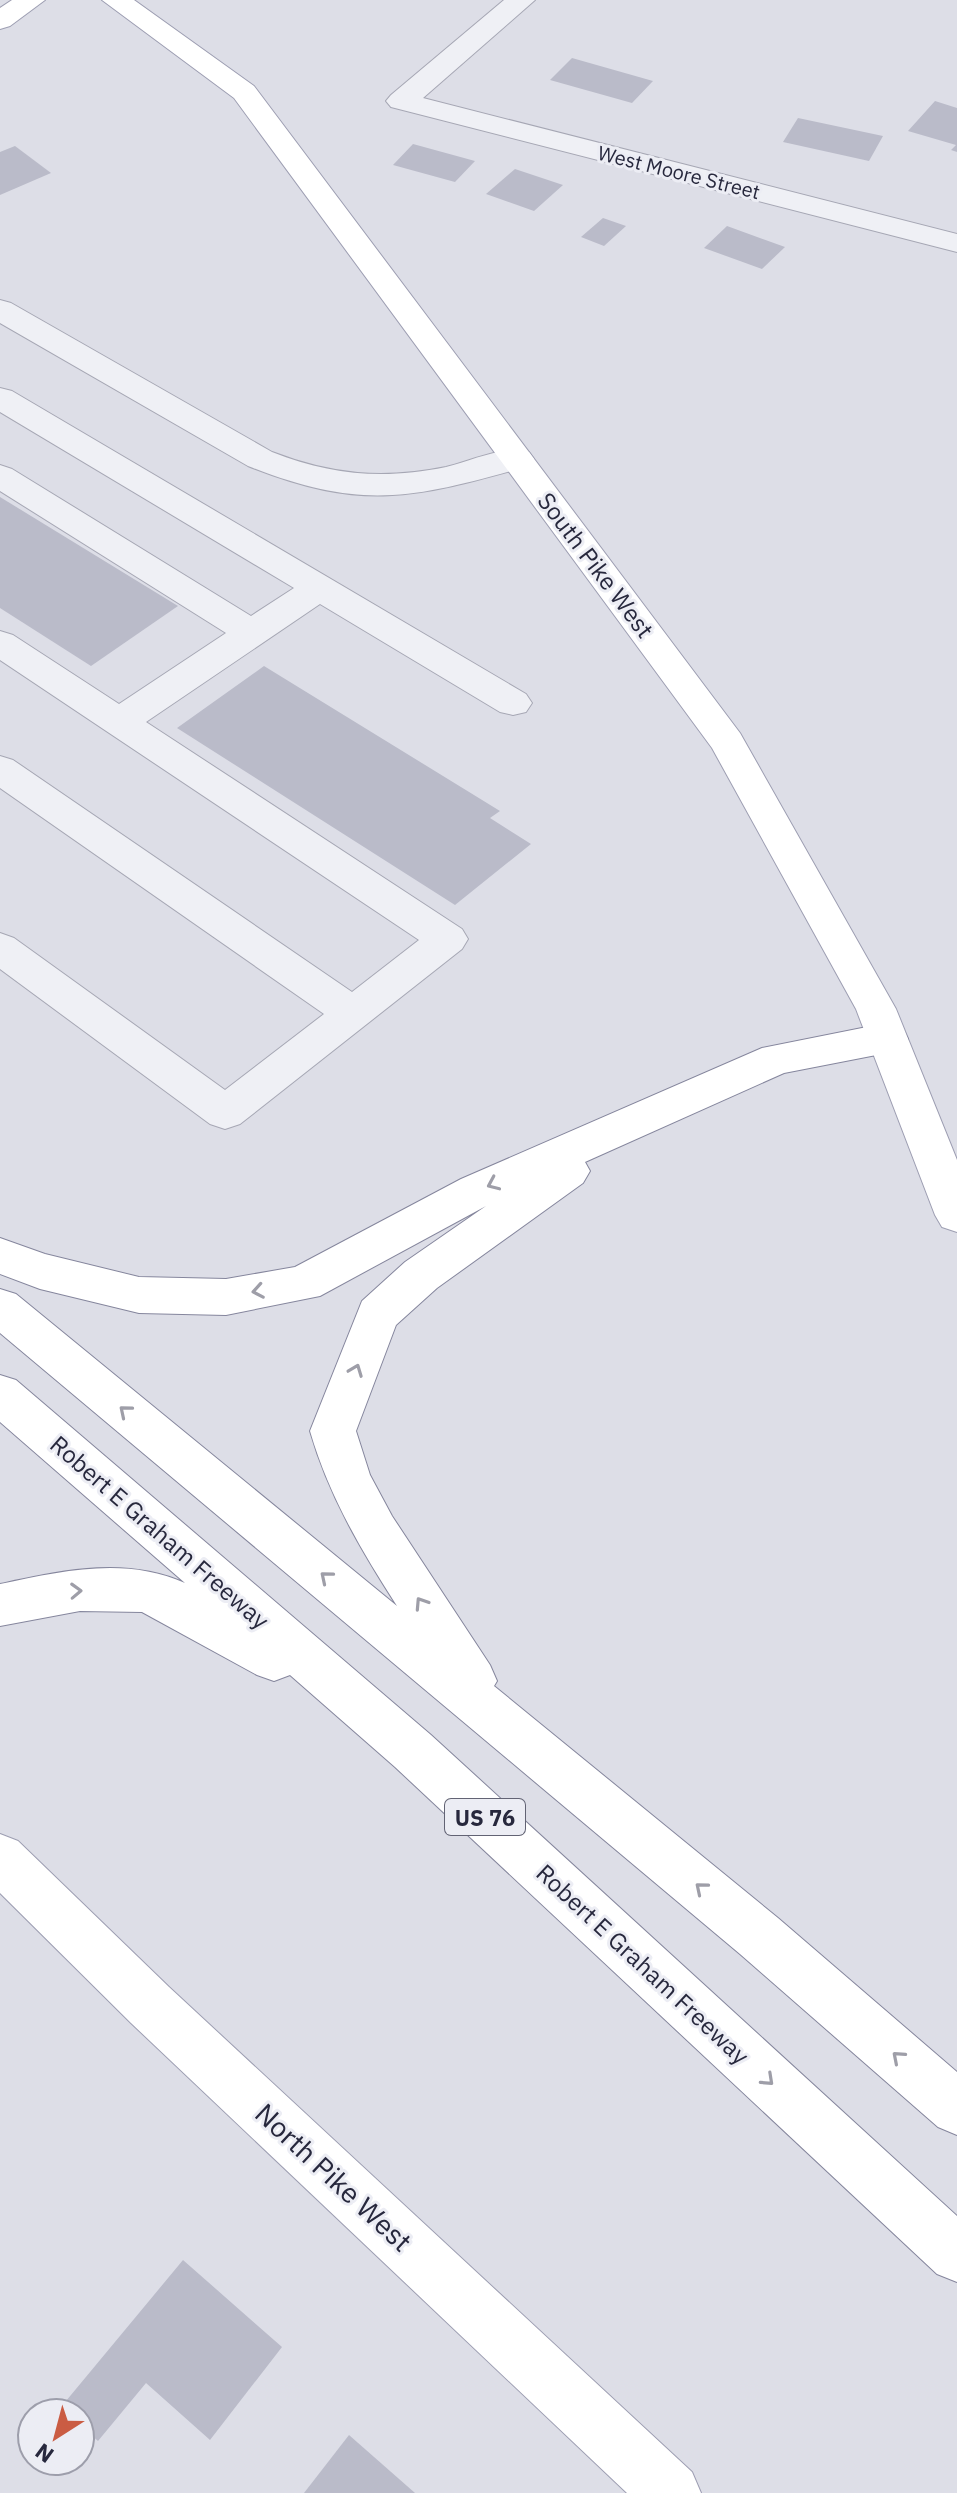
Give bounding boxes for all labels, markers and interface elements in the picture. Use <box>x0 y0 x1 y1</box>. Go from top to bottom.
street label: West Moore Street <box>595 139 763 205</box>
street label: South Pike West <box>531 486 661 644</box>
one-way arrow <box>487 1174 501 1190</box>
one-way arrow <box>252 1282 265 1299</box>
one-way arrow <box>347 1364 363 1378</box>
one-way arrow <box>120 1406 135 1421</box>
street label: Robert E Graham Freeway <box>44 1428 276 1636</box>
one-way arrow <box>321 1572 335 1587</box>
one-way arrow <box>70 1582 83 1599</box>
one-way arrow <box>416 1597 431 1612</box>
road number: US 76 <box>445 1799 525 1835</box>
street label: Robert E Graham Freeway <box>530 1857 756 2071</box>
one-way arrow <box>695 1883 710 1898</box>
one-way arrow <box>893 2053 907 2067</box>
one-way arrow <box>759 2070 774 2084</box>
street label: North Pike West <box>248 2095 420 2259</box>
north arrow <box>16 2397 96 2477</box>
text: N <box>29 2437 59 2470</box>

